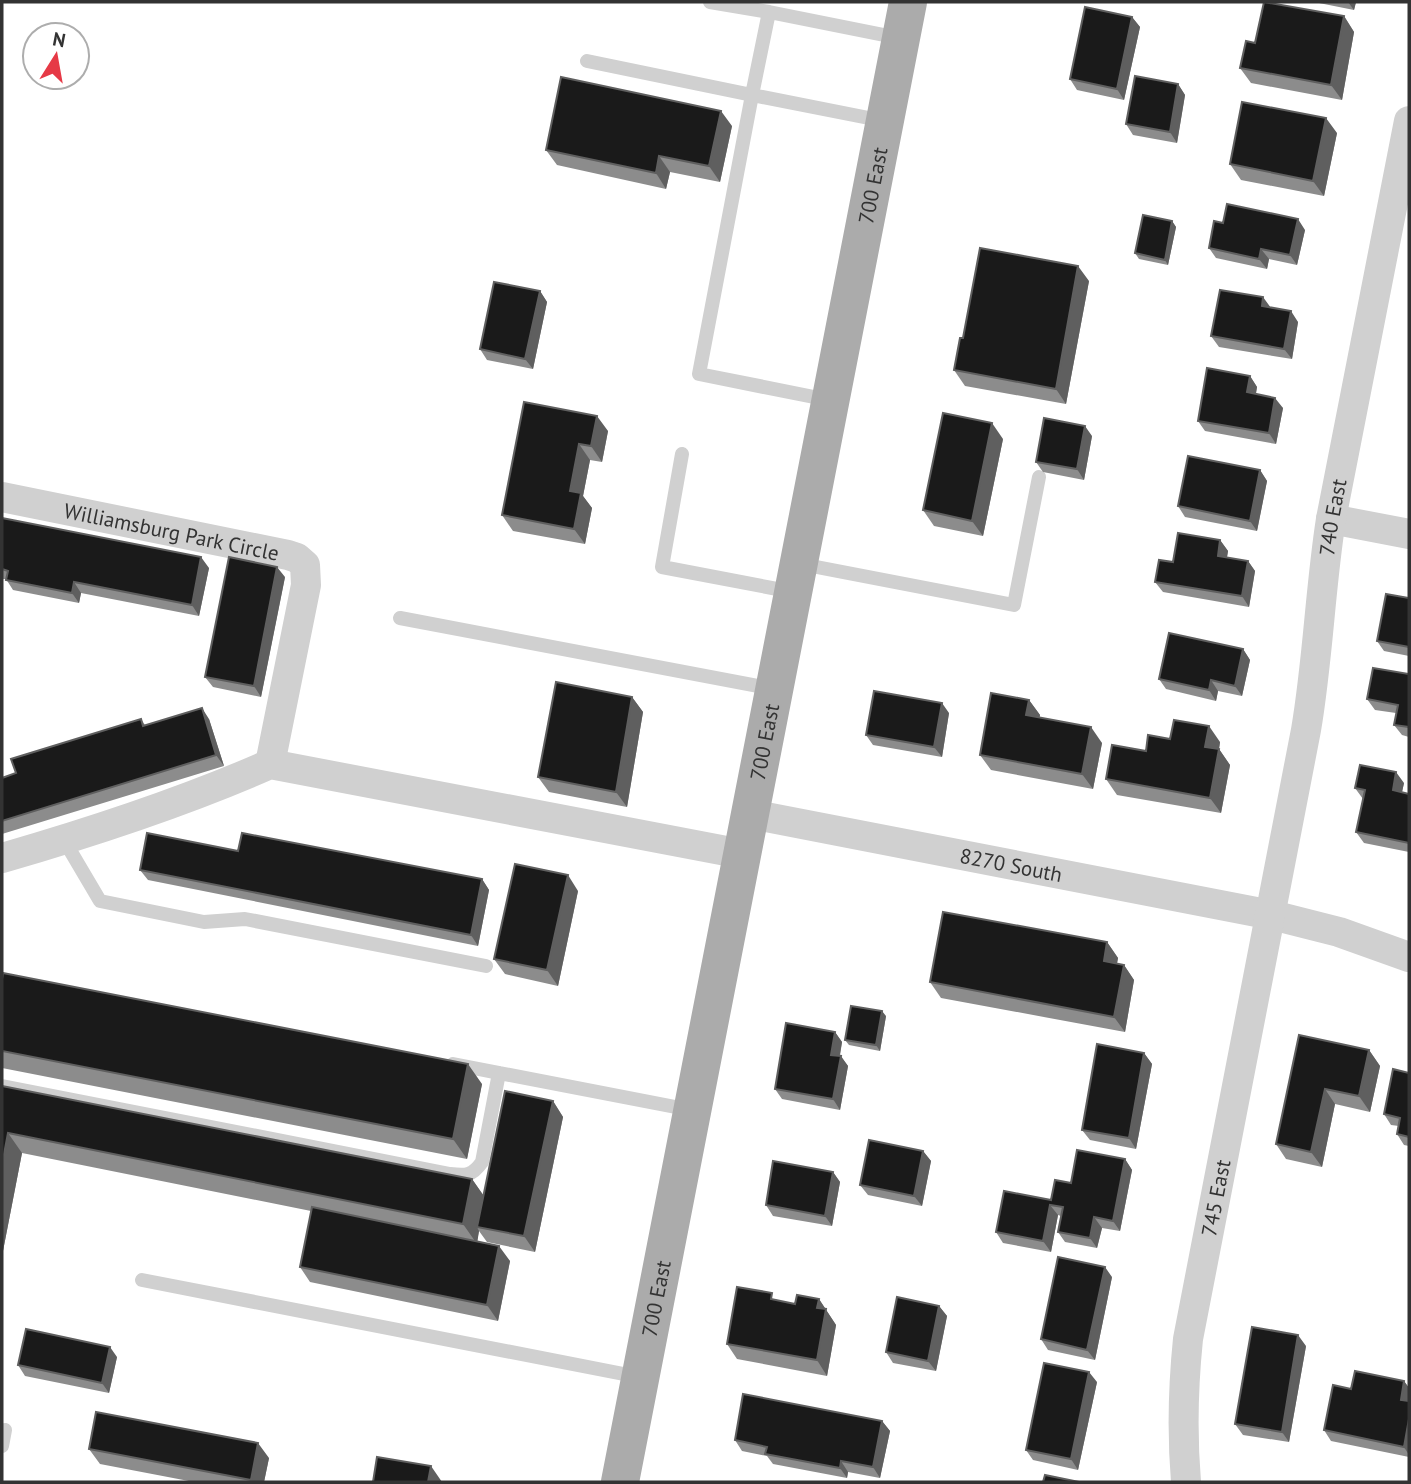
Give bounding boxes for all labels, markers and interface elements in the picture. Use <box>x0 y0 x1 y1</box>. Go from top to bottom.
north arrow <box>21 21 91 91</box>
text: N <box>51 26 68 52</box>
street label: 700 East <box>852 145 893 226</box>
street label: 740 East <box>1313 476 1352 557</box>
street label: Williamsburg Park Circle <box>62 496 281 566</box>
street label: 700 East <box>743 701 785 783</box>
street label: 8270 South <box>958 841 1065 888</box>
street label: 745 East <box>1195 1157 1236 1239</box>
street label: 700 East <box>635 1258 676 1339</box>

